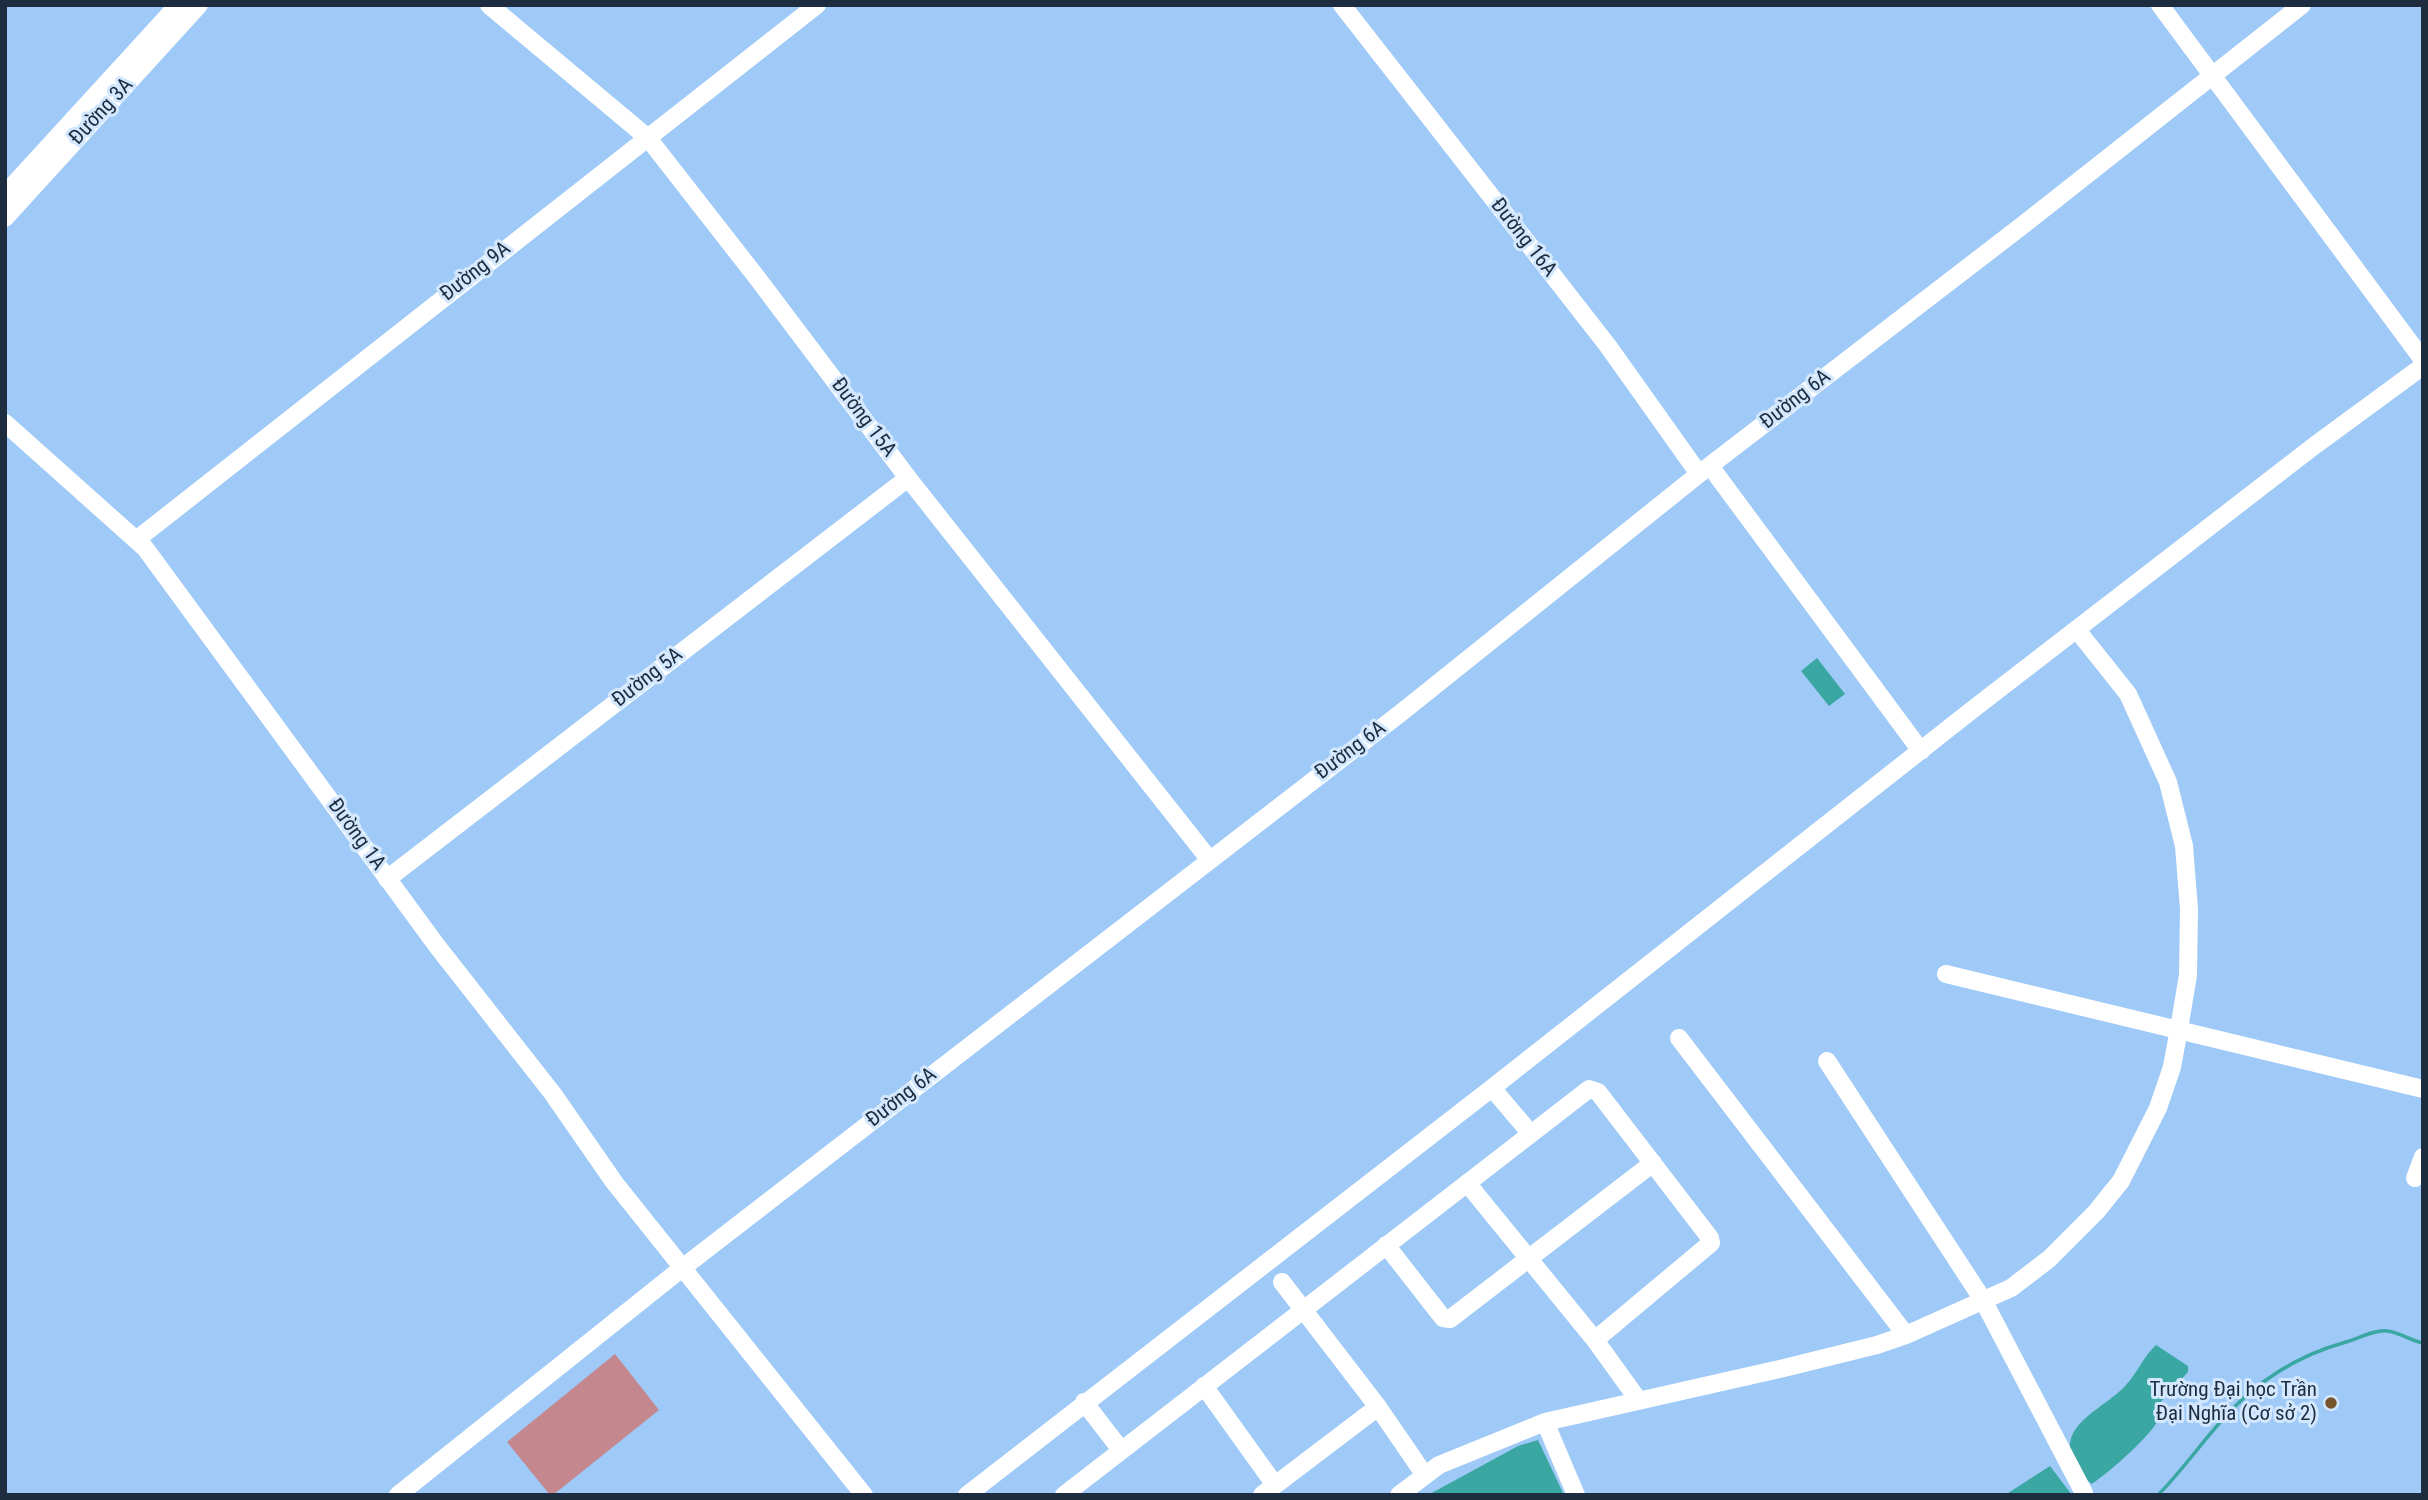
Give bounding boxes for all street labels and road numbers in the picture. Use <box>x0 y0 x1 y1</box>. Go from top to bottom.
street label: Đường 3A <box>65 73 139 151</box>
street label: Đường 16A <box>1485 194 1561 282</box>
street label: Đường 9A <box>436 237 516 307</box>
street label: Đường 6A <box>1756 365 1836 435</box>
street label: Đường 15A <box>825 373 901 463</box>
street label: Đường 5A <box>608 643 688 713</box>
street label: Đường 6A <box>1311 716 1391 786</box>
street label: Đường 1A <box>322 794 390 876</box>
street label: Đường 6A <box>862 1063 942 1133</box>

